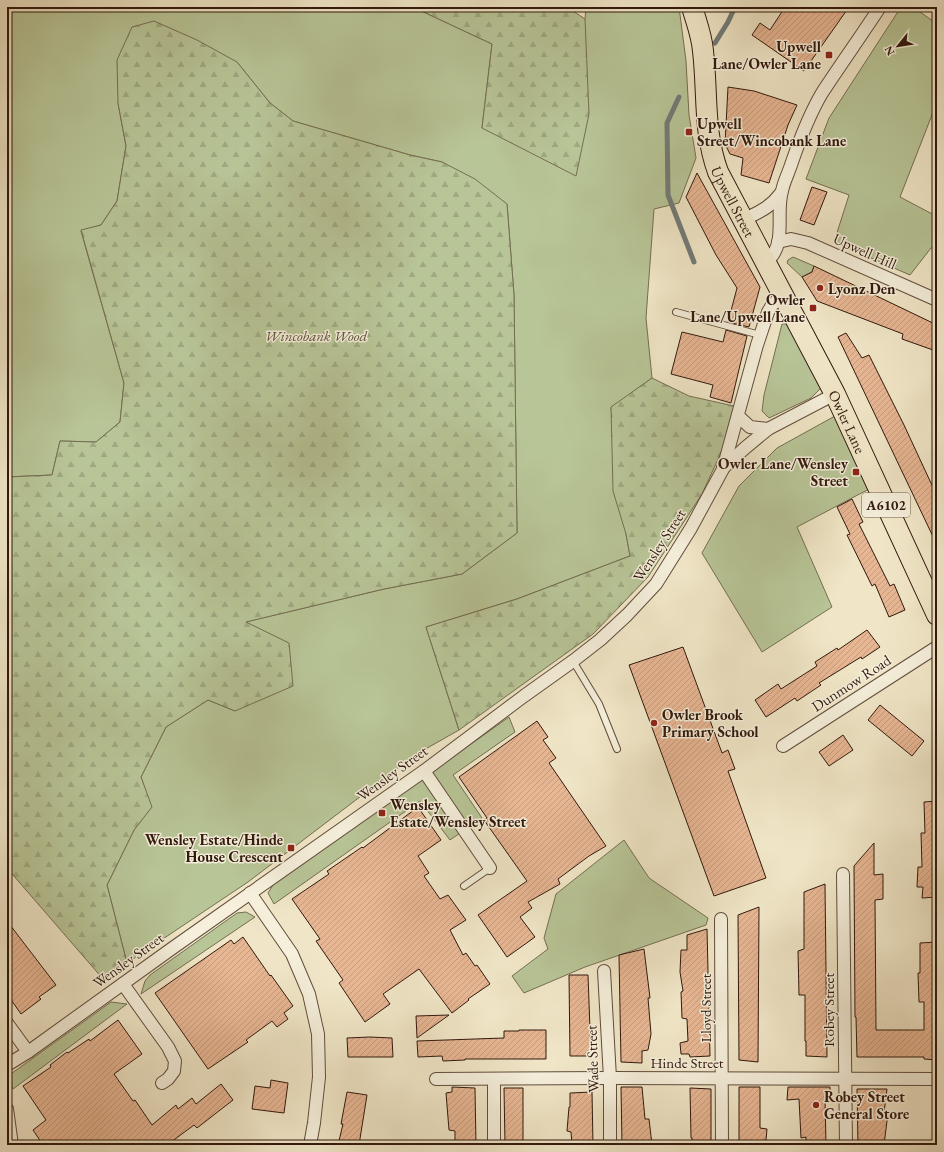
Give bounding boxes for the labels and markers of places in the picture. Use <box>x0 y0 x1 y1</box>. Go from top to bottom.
place label: Upwell Lane/Owler Lane <box>712 37 822 73</box>
marker: Upwell Lane/Owler Lane <box>824 50 834 60</box>
place label: Upwell Street/Wincobank Lane <box>697 114 846 150</box>
marker: Upwell Street/Wincobank Lane <box>684 127 694 137</box>
place label: Lyonz Den <box>828 279 896 298</box>
marker: Lyonz Den <box>815 283 825 293</box>
place label: Owler Lane/Upwell Lane <box>690 290 806 326</box>
marker: Owler Lane/Upwell Lane <box>808 303 818 313</box>
place label: Owler Lane/Wensley Street <box>718 454 849 490</box>
marker: Owler Lane/Wensley Street <box>851 467 861 477</box>
place label: Owler Brook Primary School <box>662 705 759 741</box>
marker: Owler Brook Primary School <box>649 718 659 728</box>
place label: Wensley Estate/Wensley Street <box>390 795 526 831</box>
marker: Wensley Estate/Wensley Street <box>377 808 387 818</box>
place label: Wensley Estate/Hinde House Crescent <box>145 830 283 866</box>
marker: Wensley Estate/Hinde House Crescent <box>286 843 296 853</box>
place label: Robey Street General Store <box>824 1087 909 1123</box>
marker: Robey Street General Store <box>811 1100 821 1110</box>

